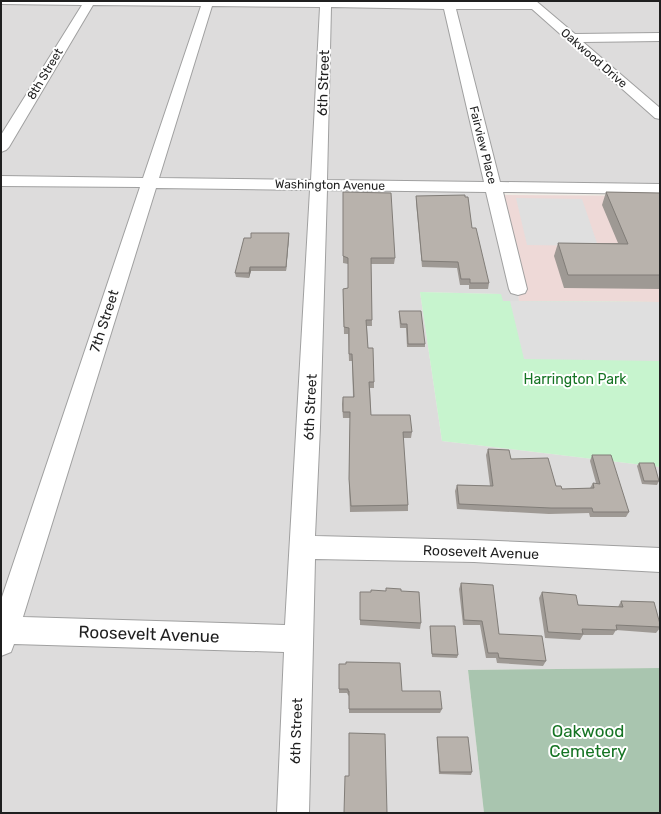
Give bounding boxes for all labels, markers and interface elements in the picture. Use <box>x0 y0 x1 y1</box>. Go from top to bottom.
street label: Oakwood Drive <box>558 25 630 91</box>
street label: 8th Street <box>24 46 66 102</box>
street label: 6th Street <box>314 49 333 116</box>
street label: Fairview Place <box>467 105 500 186</box>
street label: Washington Avenue <box>275 177 386 193</box>
street label: 7th Street <box>86 287 123 355</box>
park label: Harrington Park <box>523 371 627 388</box>
street label: 6th Street <box>300 373 321 441</box>
street label: Roosevelt Avenue <box>423 542 539 563</box>
street label: Roosevelt Avenue <box>78 622 220 646</box>
street label: 6th Street <box>287 697 306 764</box>
park label: Oakwood Cemetery <box>549 721 627 761</box>

